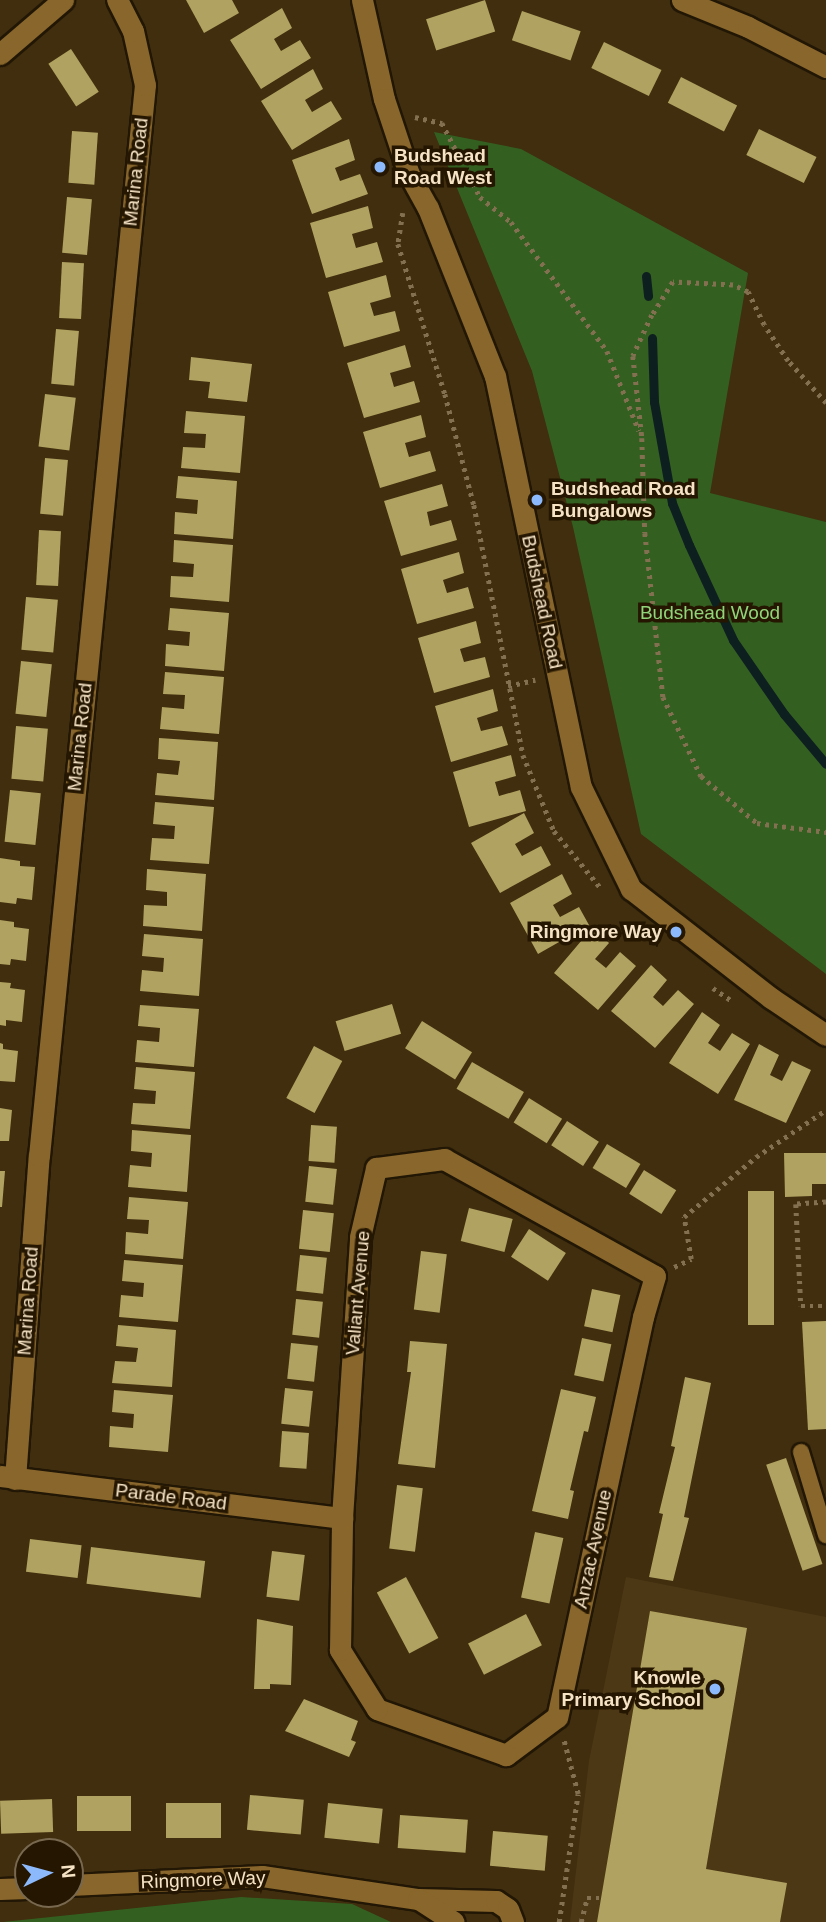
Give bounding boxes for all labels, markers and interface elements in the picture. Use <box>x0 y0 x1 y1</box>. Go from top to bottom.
street label: Marina Road <box>119 117 153 227</box>
place label: Budshead Road West <box>394 145 492 189</box>
marker: Budshead Road West <box>372 159 388 175</box>
place label: Budshead Road Bungalows <box>551 478 696 522</box>
marker: Budshead Road Bungalows <box>529 492 545 508</box>
street label: Budshead Road <box>517 533 567 671</box>
park label: Budshead Wood <box>640 602 780 624</box>
street label: Marina Road <box>63 682 97 792</box>
place label: Ringmore Way <box>530 921 662 943</box>
marker: Ringmore Way <box>668 924 684 940</box>
street label: Valiant Avenue <box>341 1229 375 1357</box>
street label: Marina Road <box>13 1246 43 1356</box>
street label: Parade Road <box>114 1479 228 1515</box>
street label: Anzac Avenue <box>569 1487 617 1611</box>
place label: Knowle Primary School <box>562 1667 701 1711</box>
marker: Knowle Primary School <box>707 1681 723 1697</box>
north arrow <box>14 1838 84 1908</box>
text: N <box>57 1864 79 1879</box>
street label: Ringmore Way <box>140 1866 266 1894</box>

